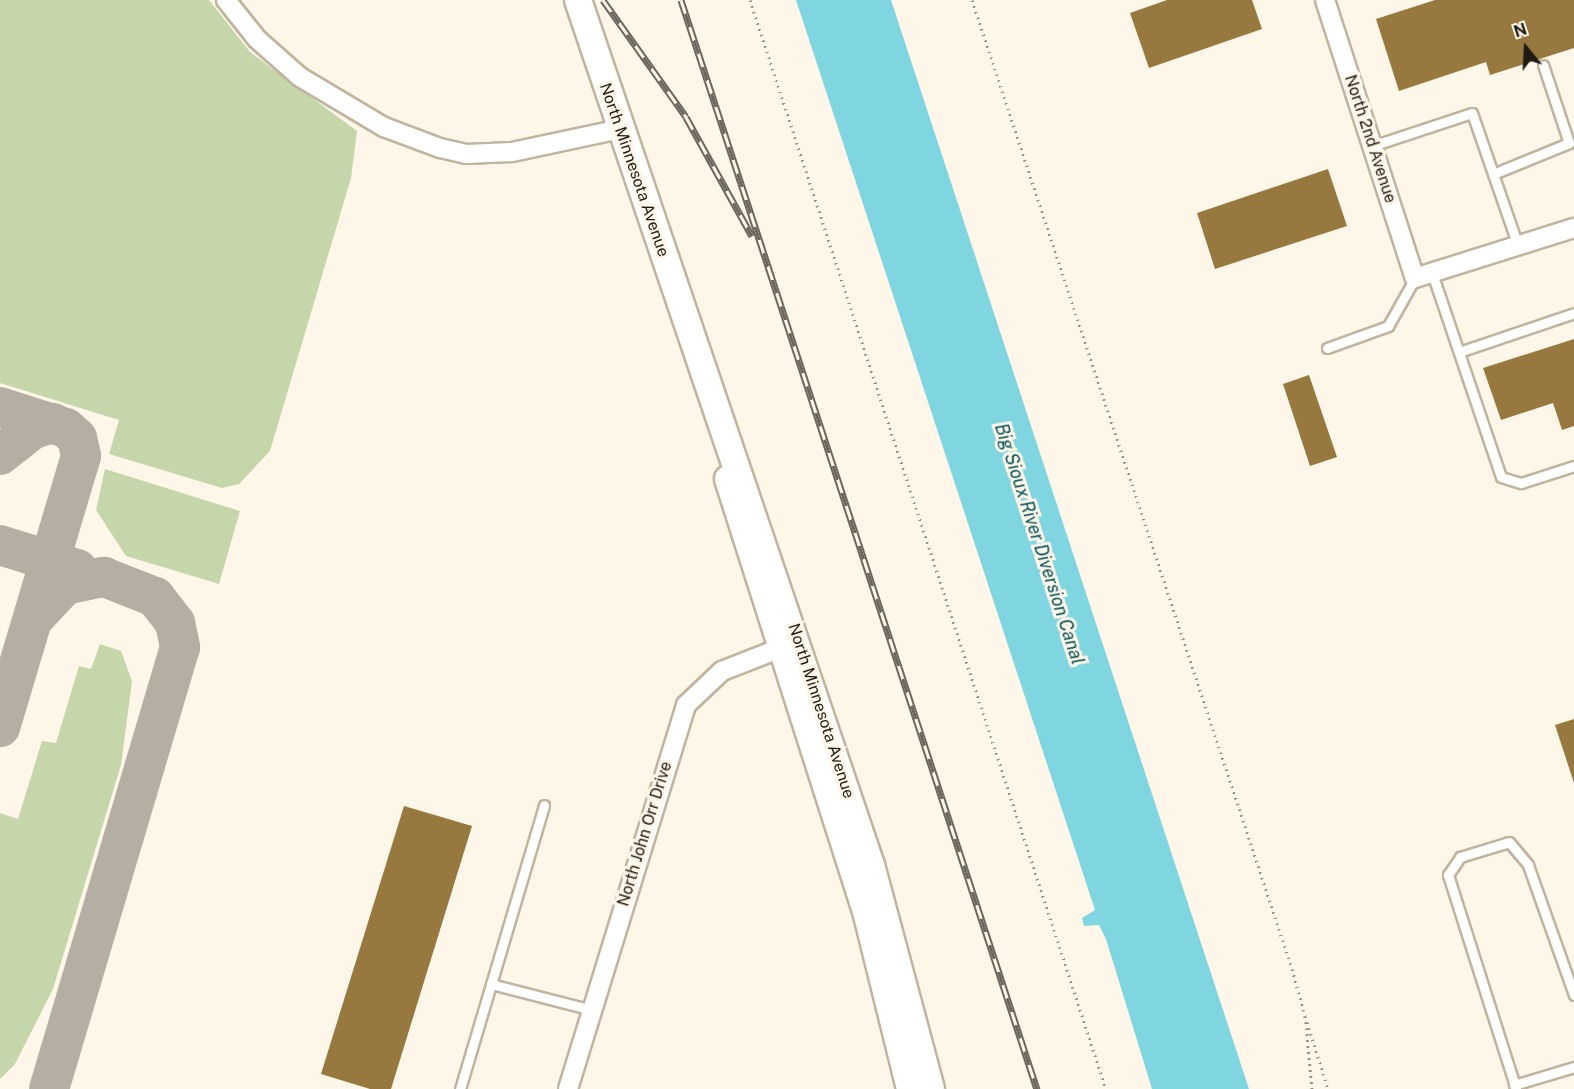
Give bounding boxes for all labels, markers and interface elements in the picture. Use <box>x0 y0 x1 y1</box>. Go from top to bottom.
north arrow <box>1496 18 1556 78</box>
text: N <box>1511 19 1529 41</box>
street label: North 2nd Avenue <box>1340 73 1400 205</box>
street label: North Minnesota Avenue <box>595 81 673 259</box>
water label: Big Sioux River Diversion Canal <box>990 421 1088 667</box>
street label: North Minnesota Avenue <box>784 621 858 801</box>
street label: North John Orr Drive <box>614 759 676 909</box>

